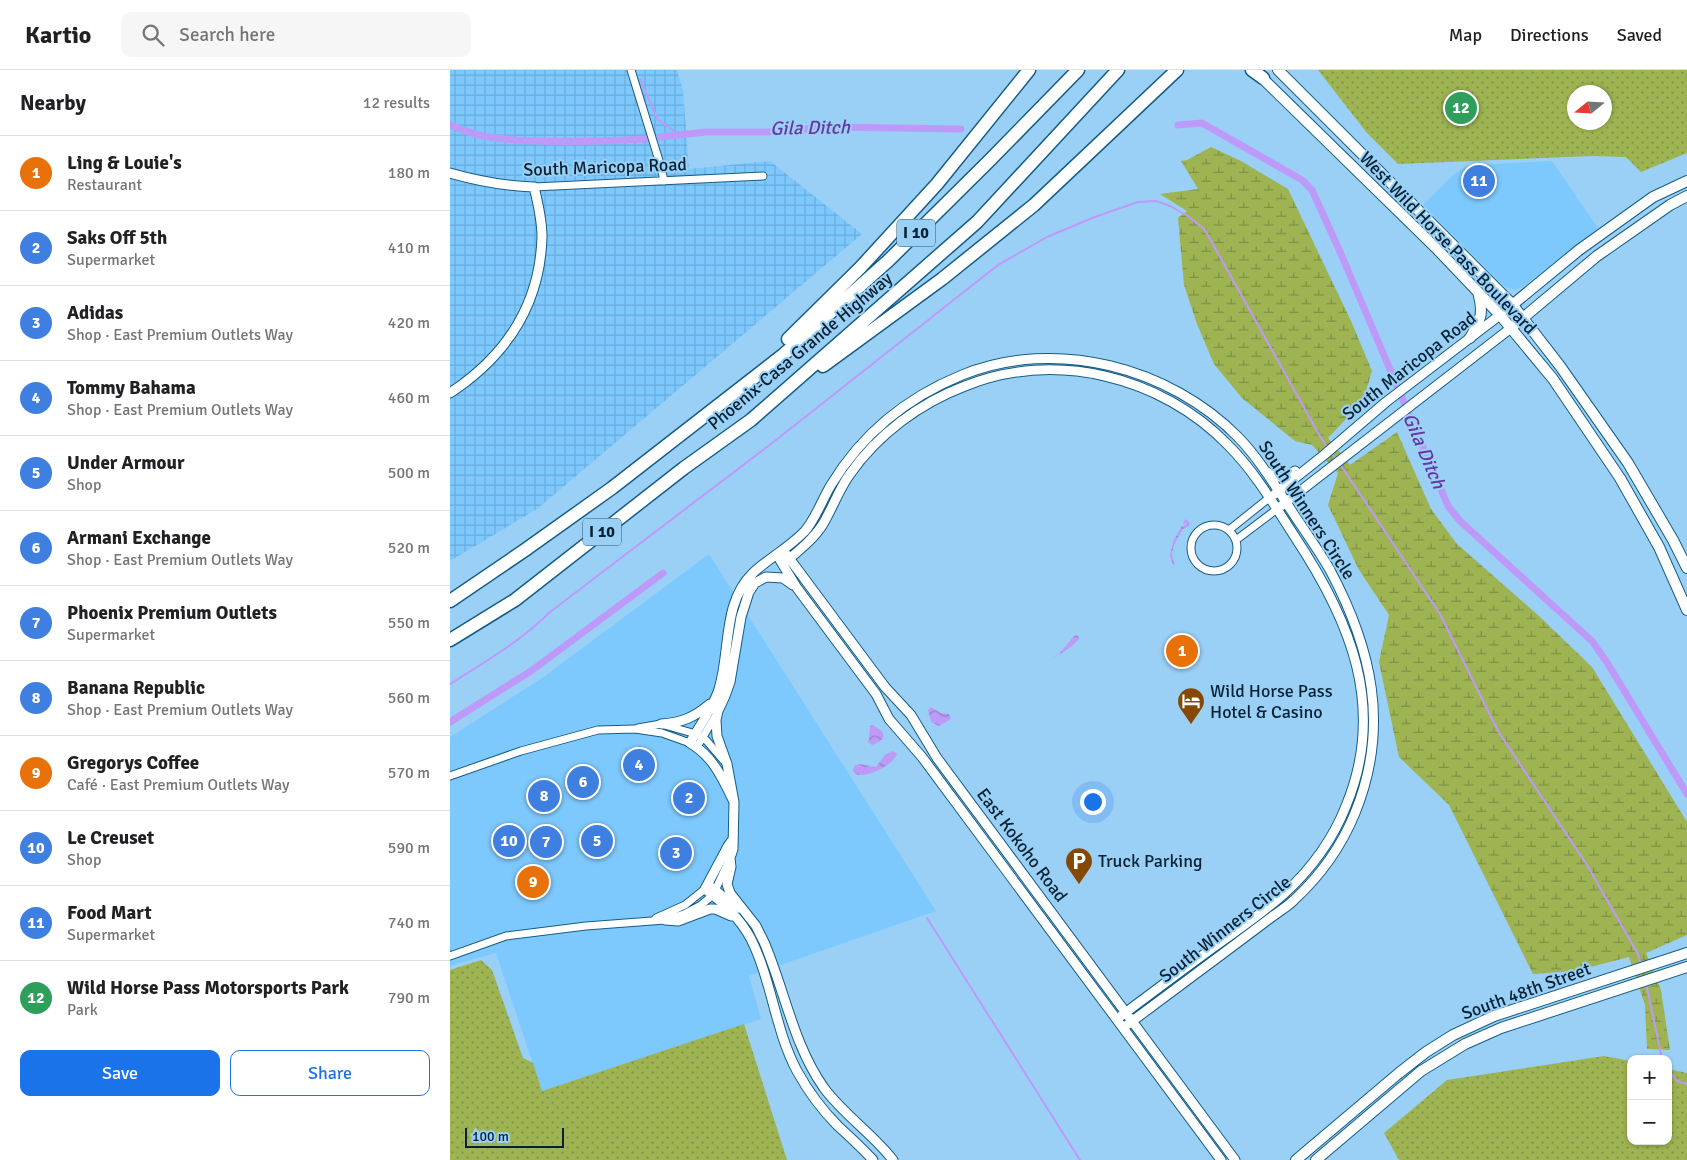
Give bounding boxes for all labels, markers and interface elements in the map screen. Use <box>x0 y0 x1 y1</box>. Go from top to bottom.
search box <box>121 12 471 57</box>
text: Kartio <box>25 20 91 50</box>
icon: search <box>139 21 167 49</box>
text: Search here <box>179 23 275 47</box>
text: Map <box>1449 24 1482 46</box>
text: Directions <box>1510 24 1589 46</box>
text: Saved <box>1617 24 1662 46</box>
north arrow <box>1567 85 1612 130</box>
pin: 12 <box>1445 89 1477 127</box>
text: Nearby <box>20 90 86 116</box>
text: 12 results <box>363 93 430 113</box>
water label: Gila Ditch <box>770 115 851 141</box>
street label: West Wild Horse Pass Boulevard <box>1355 147 1541 339</box>
text: Ling & Louie's <box>67 151 182 175</box>
street label: South Maricopa Road <box>523 153 687 181</box>
pin: 11 <box>1463 162 1495 200</box>
text: 1 <box>32 163 40 183</box>
text: 180 m <box>388 163 430 183</box>
text: Restaurant <box>67 175 142 195</box>
road number: I 10 <box>897 220 935 247</box>
text: Saks Off 5th <box>67 226 167 250</box>
text: 2 <box>32 238 40 258</box>
text: 410 m <box>388 238 430 258</box>
text: Supermarket <box>67 250 155 270</box>
street label: Phoenix-Casa Grande Highway <box>703 267 897 435</box>
text: Adidas <box>67 301 123 325</box>
street label: South Maricopa Road <box>1338 307 1480 425</box>
text: 3 <box>32 313 40 333</box>
text: 420 m <box>388 313 430 333</box>
text: Shop · East Premium Outlets Way <box>67 325 293 345</box>
text: Tommy Bahama <box>67 376 196 400</box>
text: 4 <box>32 388 40 408</box>
text: 460 m <box>388 388 430 408</box>
text: Shop · East Premium Outlets Way <box>67 400 293 420</box>
water label: Gila Ditch <box>1397 410 1451 493</box>
street label: South Winners Circle <box>1254 436 1360 584</box>
text: Under Armour <box>67 451 185 475</box>
text: 5 <box>32 463 40 483</box>
text: 500 m <box>388 463 430 483</box>
text: Shop <box>67 475 101 495</box>
road number: I 10 <box>583 518 621 546</box>
text: Armani Exchange <box>67 526 211 550</box>
text: 6 <box>32 538 40 558</box>
text: 520 m <box>388 538 430 558</box>
text: Shop · East Premium Outlets Way <box>67 550 293 570</box>
text: Phoenix Premium Outlets <box>67 601 277 625</box>
text: 7 <box>32 613 40 633</box>
text: 550 m <box>388 613 430 633</box>
text: Supermarket <box>67 625 155 645</box>
pin: 1 <box>1166 632 1198 670</box>
text: Banana Republic <box>67 676 205 700</box>
place label: Wild Horse Pass Hotel & Casino <box>1210 680 1333 723</box>
hotel icon: Wild Horse Pass Hotel & Casino <box>1176 686 1206 725</box>
text: 8 <box>32 688 40 708</box>
text: 560 m <box>388 688 430 708</box>
text: Shop · East Premium Outlets Way <box>67 700 293 720</box>
pin: 4 <box>623 746 655 784</box>
text: Gregorys Coffee <box>67 751 199 775</box>
text: 9 <box>32 763 40 783</box>
text: 570 m <box>388 763 430 783</box>
pin: 6 <box>567 763 599 801</box>
text: Café · East Premium Outlets Way <box>67 775 289 795</box>
pin: 8 <box>528 777 560 815</box>
pin: 2 <box>673 779 705 817</box>
street label: East Kokoho Road <box>972 784 1072 906</box>
your location <box>1080 789 1106 815</box>
pin: 10 <box>493 822 525 860</box>
pin: 5 <box>581 822 613 860</box>
pin: 7 <box>530 823 562 861</box>
text: Le Creuset <box>67 826 154 850</box>
pin: 3 <box>660 834 692 872</box>
text: 10 <box>27 838 45 858</box>
text: 590 m <box>388 838 430 858</box>
parking icon: Truck Parking <box>1064 846 1094 885</box>
text: Shop <box>67 850 101 870</box>
place label: Truck Parking <box>1098 850 1203 872</box>
pin: 9 <box>517 863 549 901</box>
street label: South Winners Circle <box>1155 871 1295 987</box>
text: Food Mart <box>67 901 152 925</box>
text: 11 <box>27 913 45 933</box>
text: 740 m <box>388 913 430 933</box>
text: Supermarket <box>67 925 155 945</box>
street label: South 48th Street <box>1458 957 1594 1025</box>
text: Wild Horse Pass Motorsports Park <box>67 976 349 1000</box>
text: 12 <box>27 988 45 1008</box>
text: 790 m <box>388 988 430 1008</box>
text: Park <box>67 1000 98 1020</box>
button: Save <box>20 1050 220 1096</box>
button: Share <box>230 1050 430 1096</box>
map controls <box>1627 1055 1672 1145</box>
button: + <box>1627 1055 1672 1100</box>
button: − <box>1627 1100 1672 1145</box>
scale bar <box>465 1125 564 1148</box>
text: 100 m <box>472 1128 509 1145</box>

